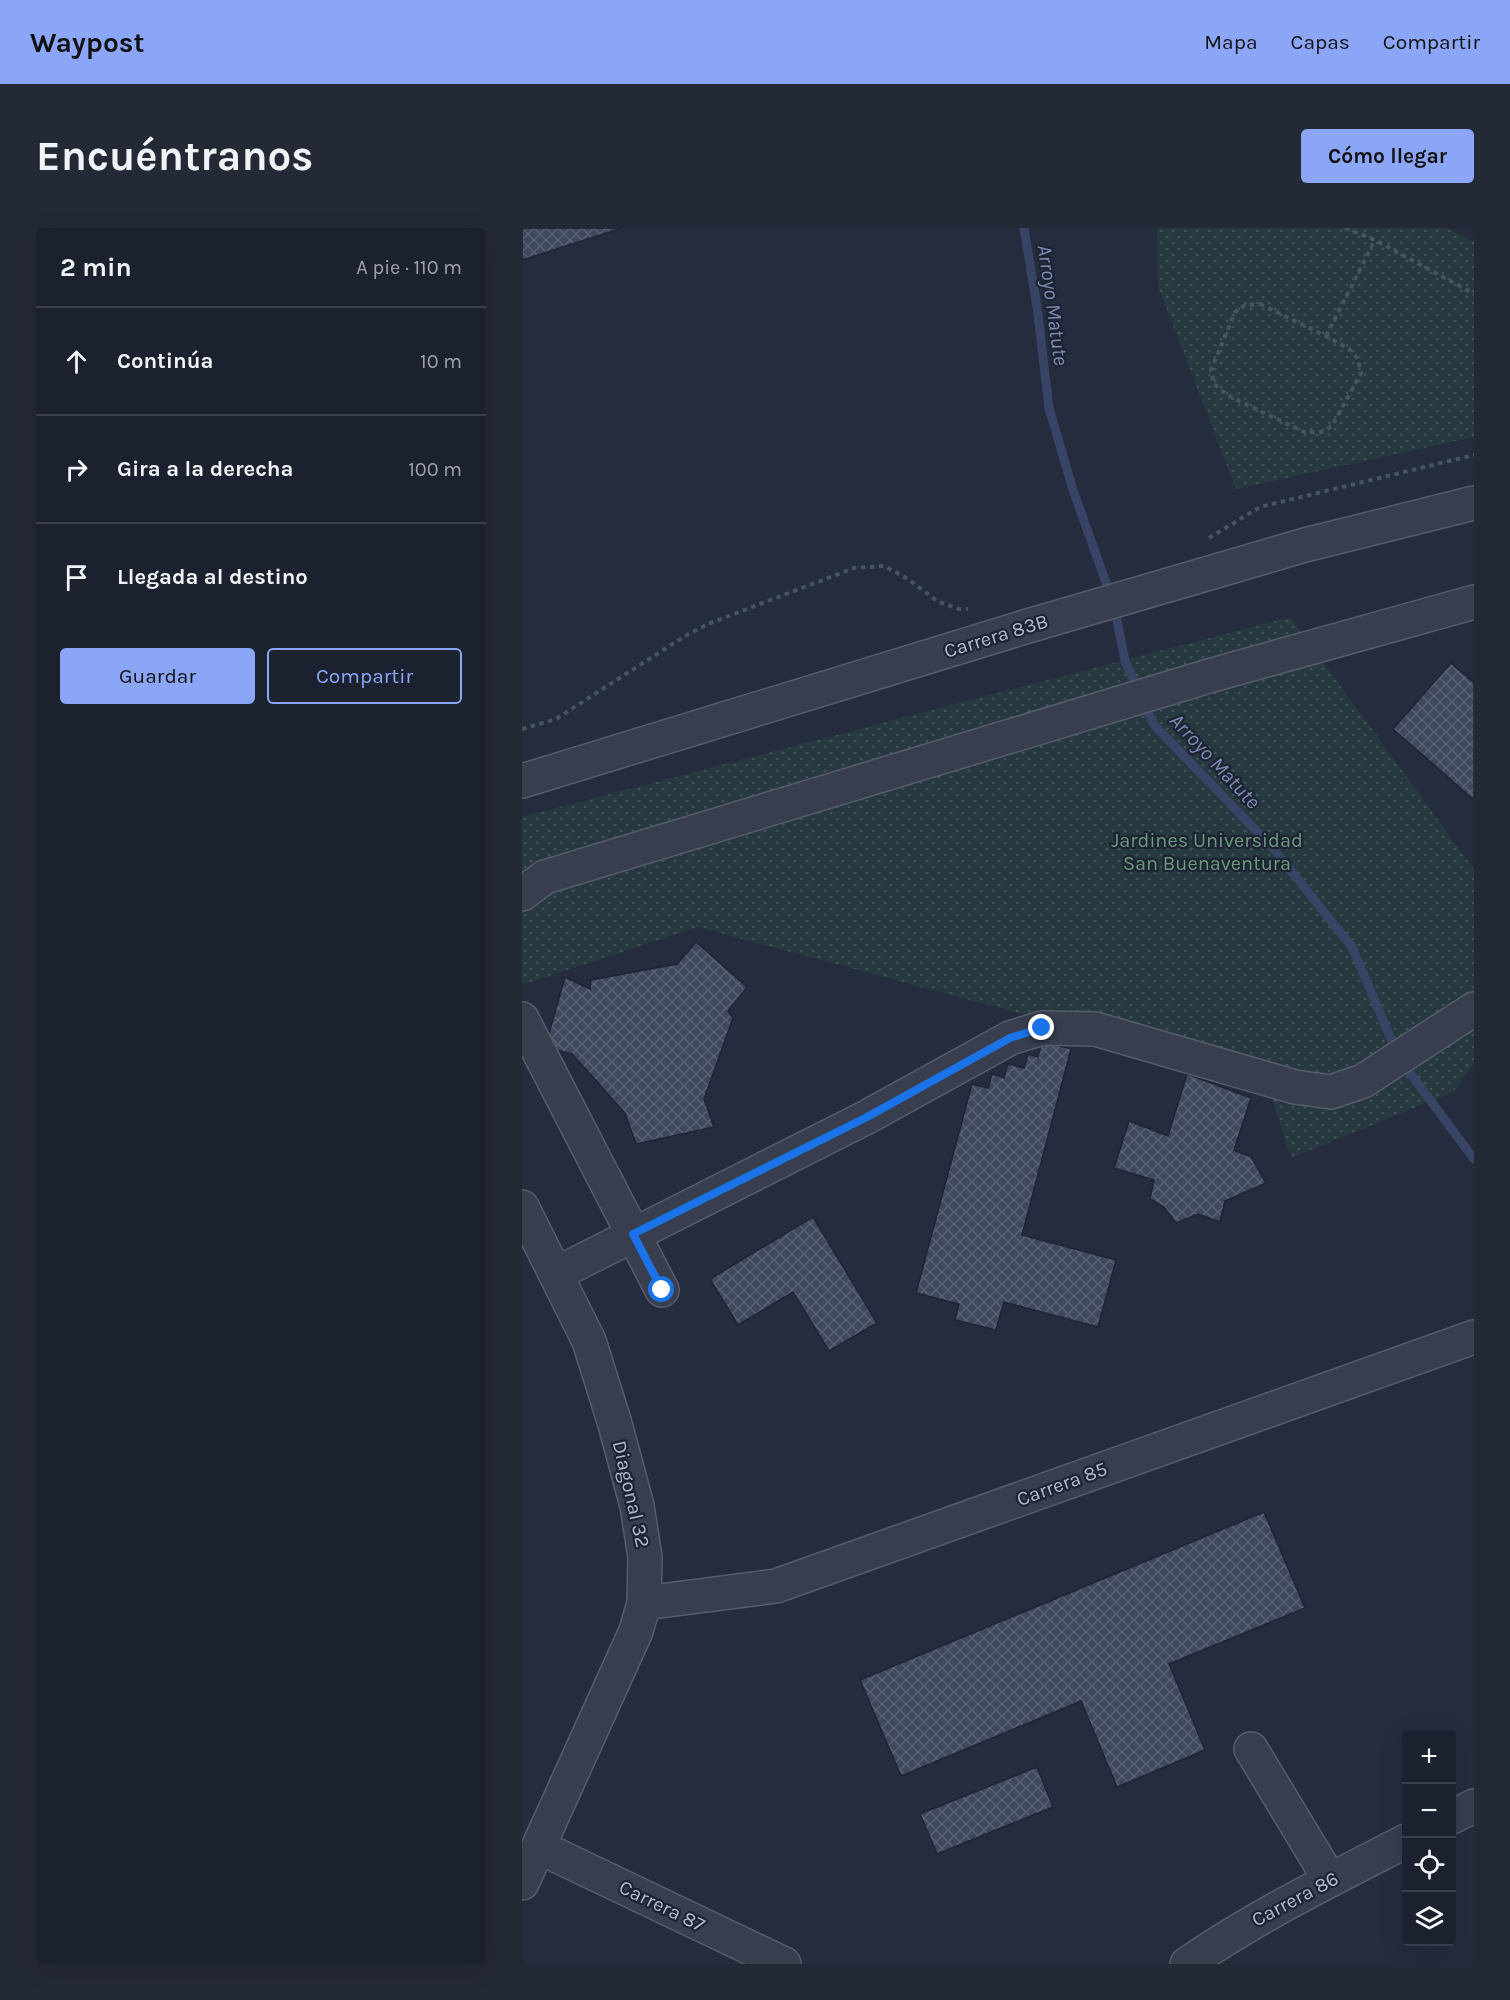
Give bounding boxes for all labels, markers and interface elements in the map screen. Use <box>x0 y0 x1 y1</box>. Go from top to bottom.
text: Waypost <box>30 26 145 59</box>
text: Mapa <box>1204 30 1258 54</box>
text: Capas <box>1291 30 1350 54</box>
text: Compartir <box>1383 30 1480 54</box>
button: Cómo llegar <box>1301 129 1474 183</box>
text: Encuéntranos <box>36 131 314 181</box>
water label: Arroyo Matute <box>1033 243 1073 367</box>
text: 2 min <box>60 252 132 283</box>
text: A pie · 110 m <box>356 256 462 279</box>
icon: ahead <box>60 345 93 378</box>
text: Continúa <box>117 348 213 374</box>
text: 10 m <box>420 350 462 373</box>
icon: right <box>60 453 93 486</box>
text: Gira a la derecha <box>117 456 293 482</box>
text: 100 m <box>408 458 462 481</box>
icon: arrive <box>60 561 93 594</box>
text: Llegada al destino <box>117 564 308 590</box>
street label: Carrera 83B <box>941 609 1051 663</box>
button: Guardar <box>60 648 255 704</box>
button: Compartir <box>267 648 462 704</box>
water label: Arroyo Matute <box>1165 708 1265 814</box>
park label: Jardines Universidad San Buenaventura <box>1111 829 1303 875</box>
route end <box>1028 1014 1054 1040</box>
route start <box>648 1276 674 1302</box>
street label: Diagonal 32 <box>608 1438 654 1550</box>
street label: Carrera 85 <box>1014 1457 1110 1511</box>
map controls <box>1402 1730 1456 1946</box>
button: + <box>1402 1730 1456 1784</box>
button: − <box>1402 1784 1456 1838</box>
button: locate <box>1402 1838 1456 1892</box>
street label: Carrera 86 <box>1248 1867 1342 1931</box>
street label: Carrera 87 <box>615 1875 709 1937</box>
button: layers <box>1402 1892 1456 1946</box>

